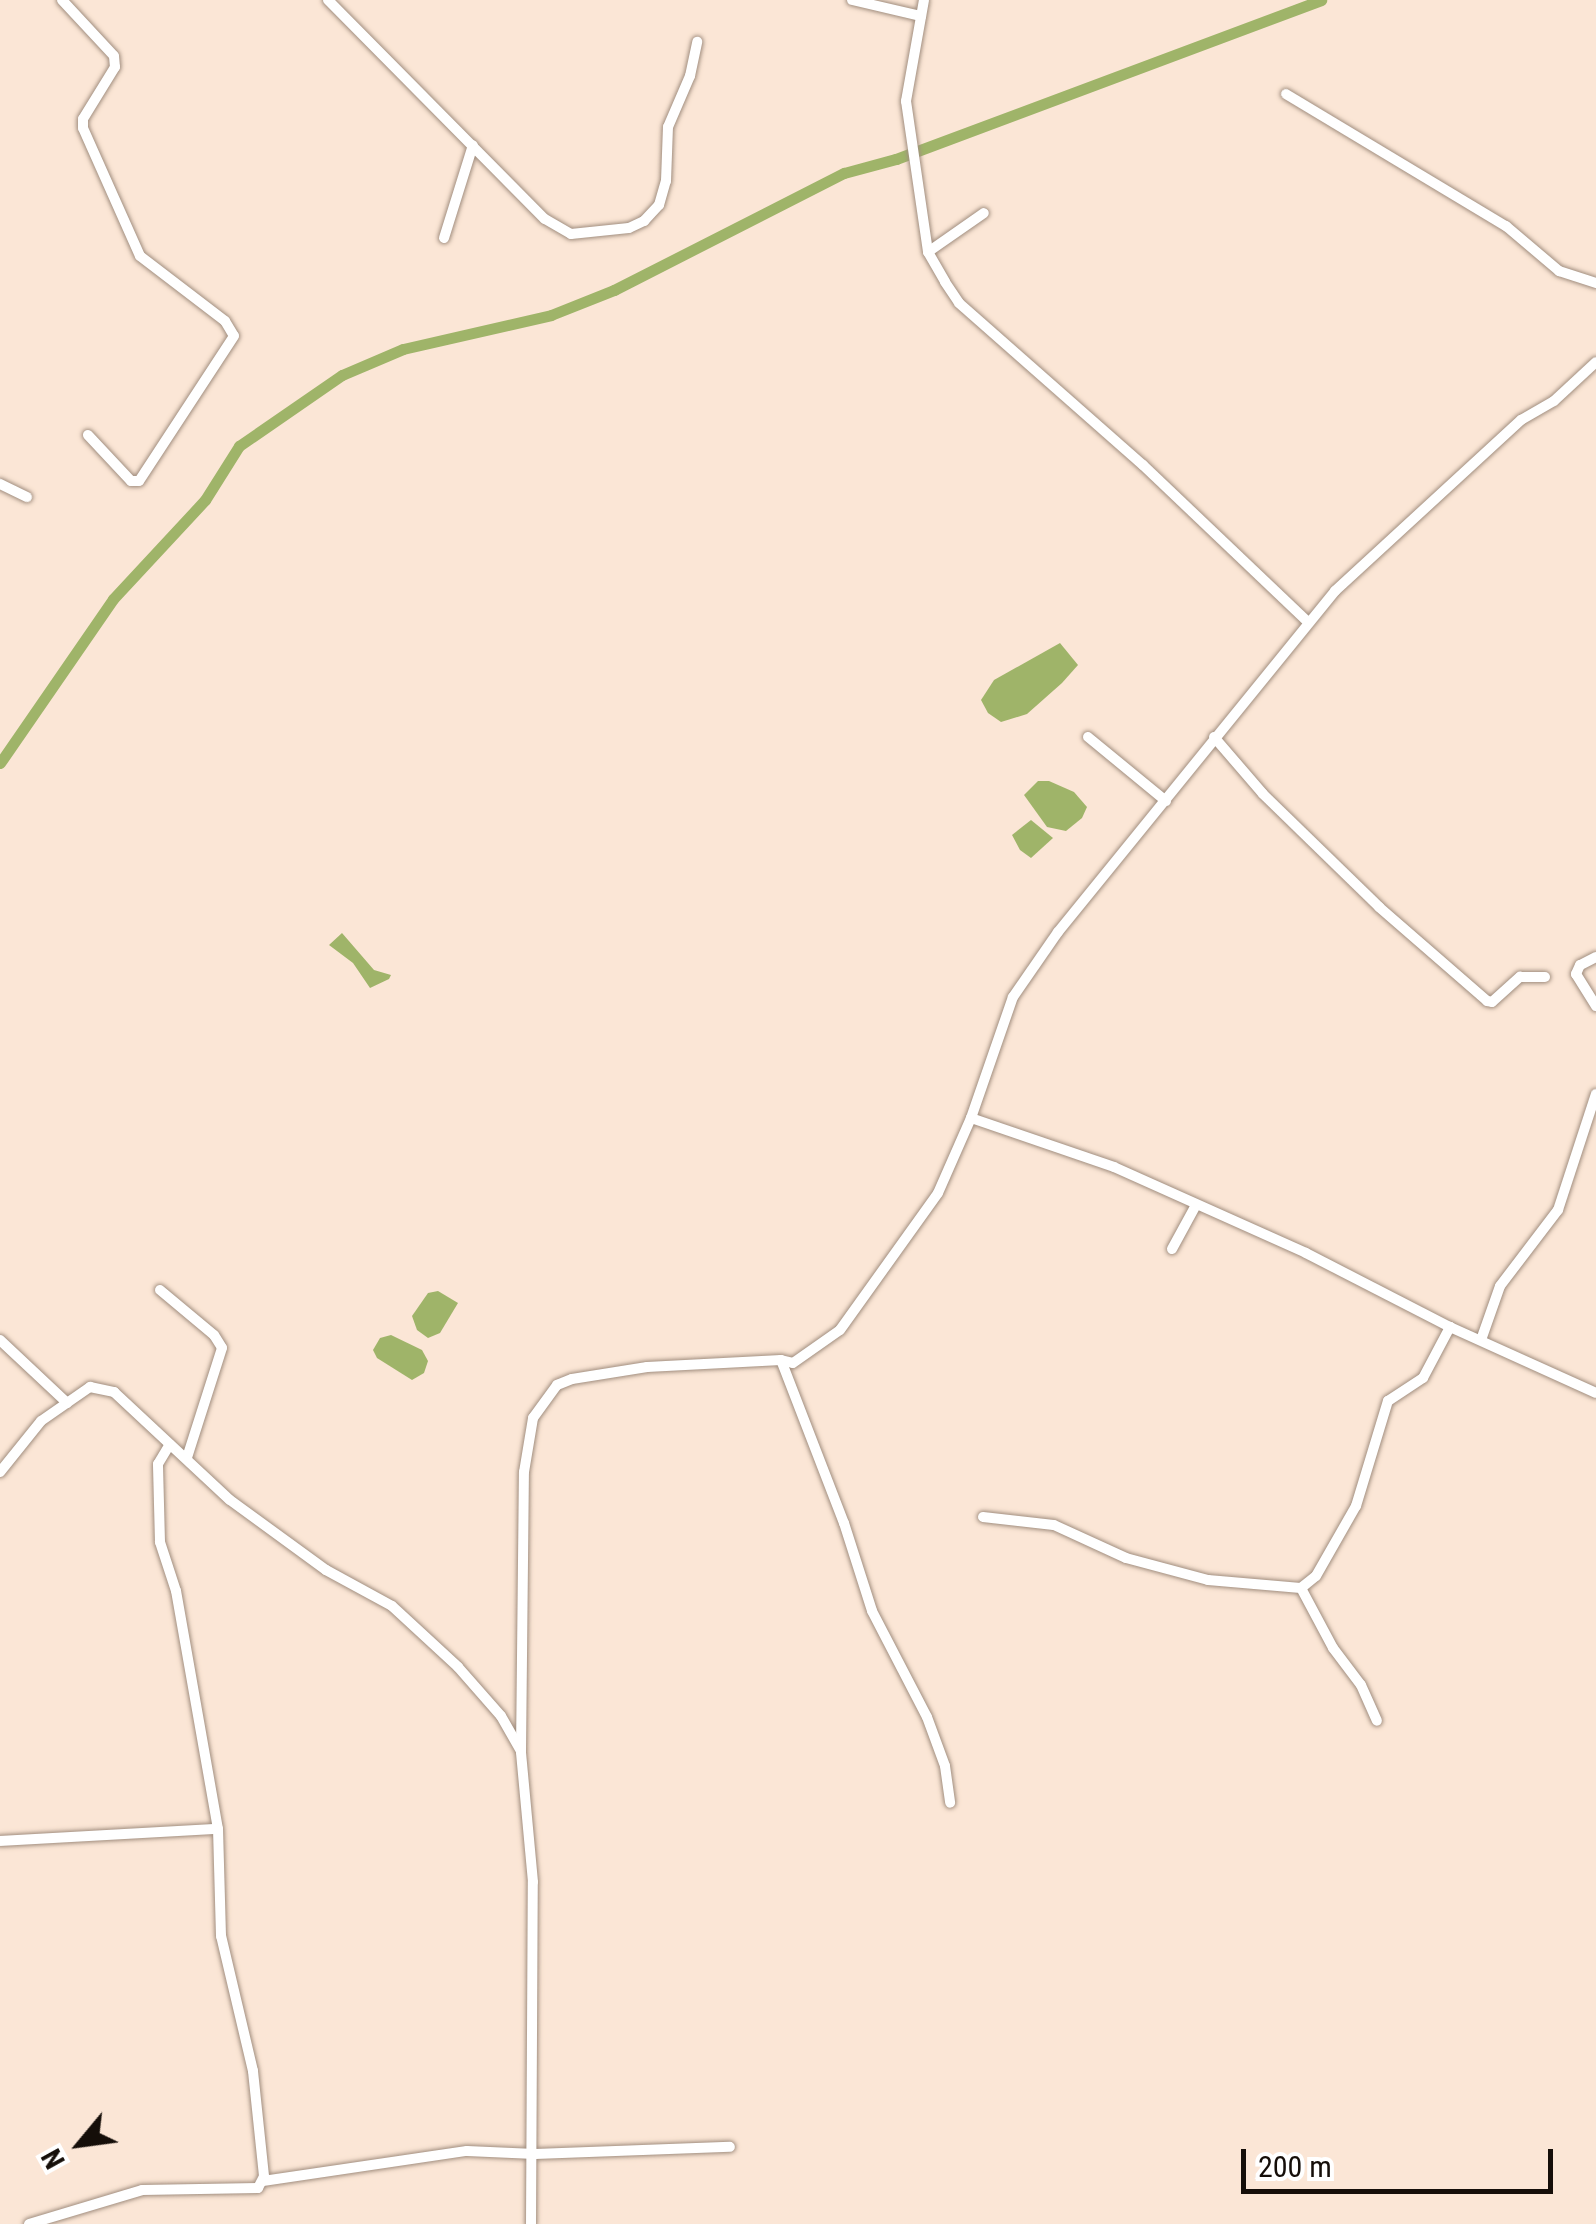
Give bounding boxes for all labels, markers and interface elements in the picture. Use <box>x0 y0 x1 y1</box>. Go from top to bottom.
north arrow <box>30 2094 130 2194</box>
scale bar <box>1246 2129 1558 2191</box>
text: N <box>35 2143 72 2174</box>
text: 200 m <box>1258 2149 1332 2184</box>

